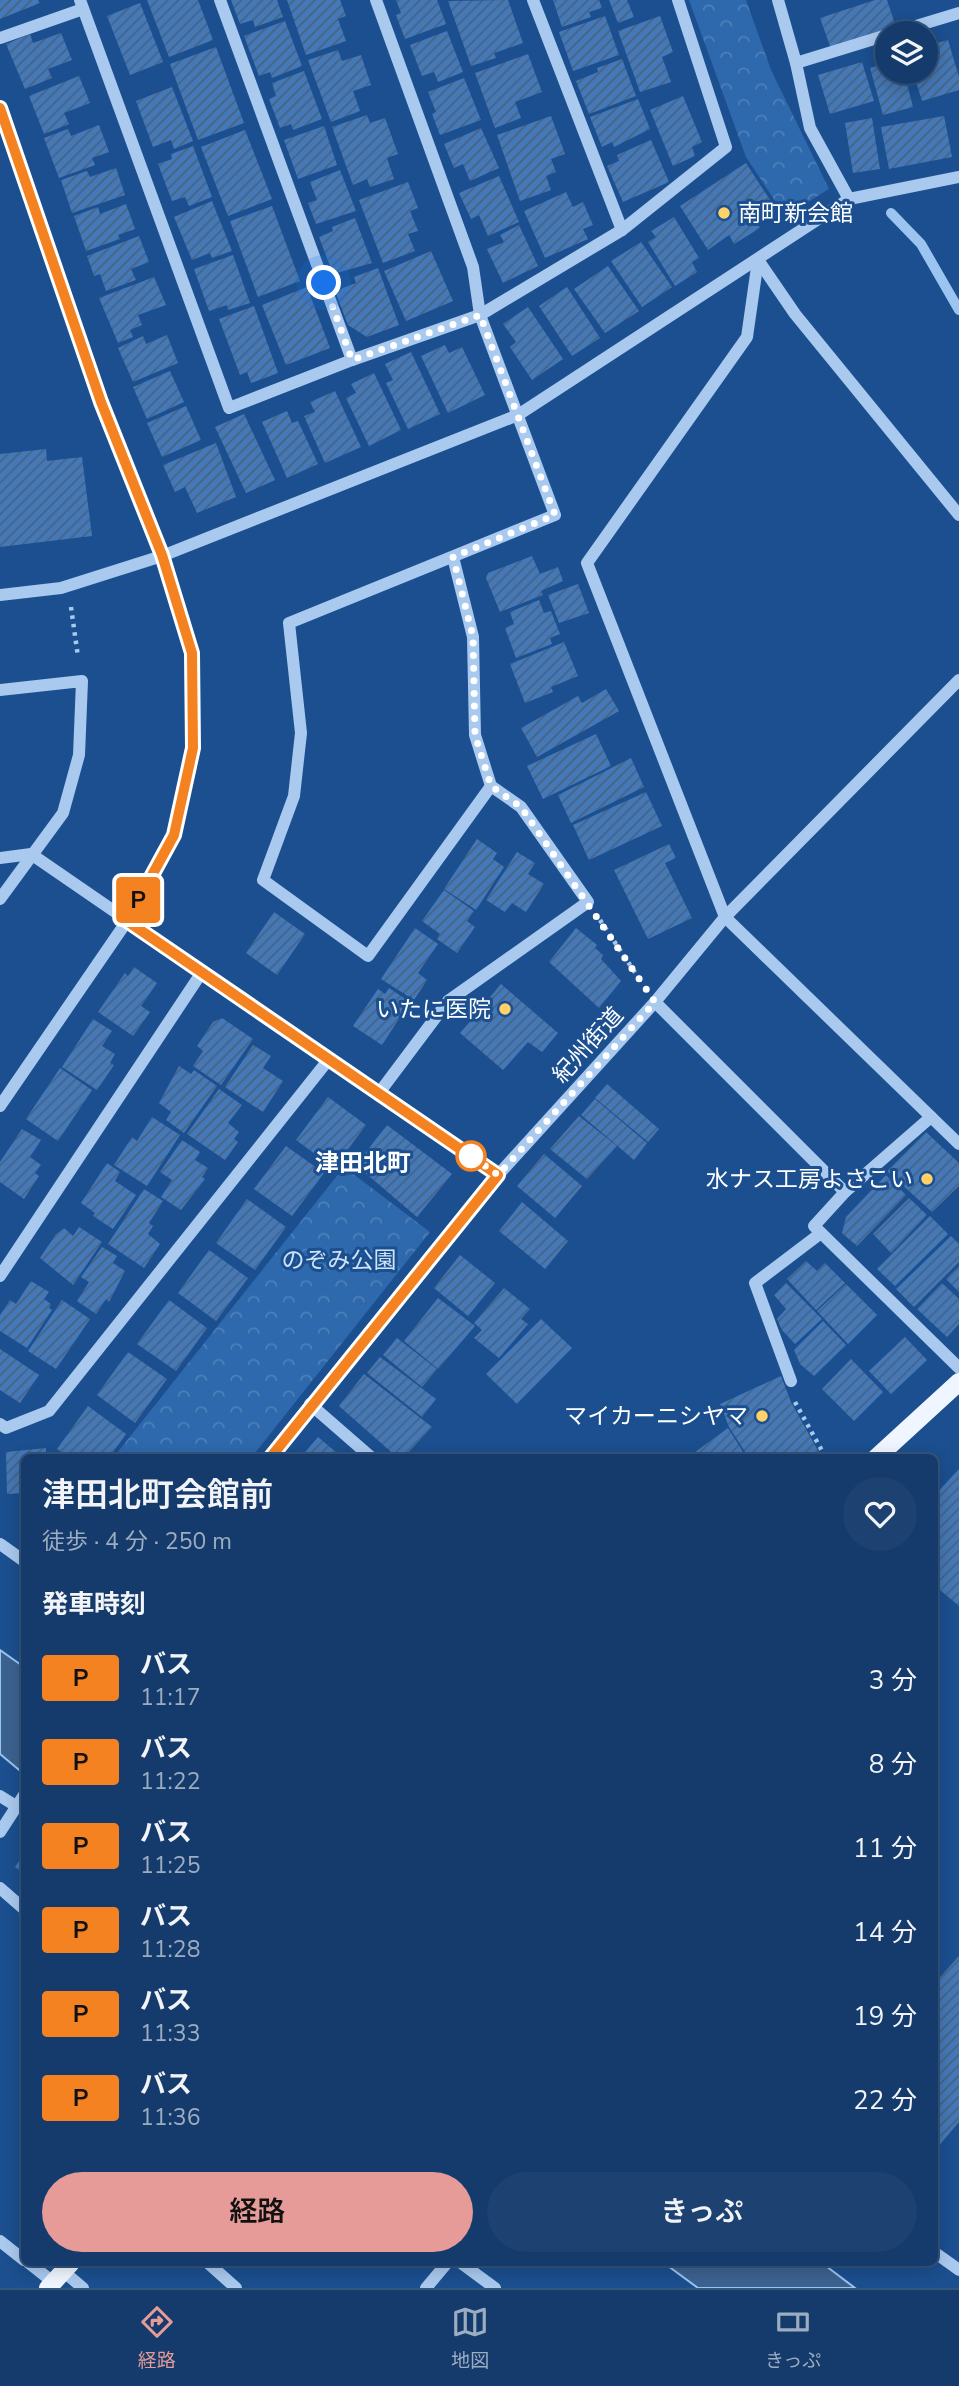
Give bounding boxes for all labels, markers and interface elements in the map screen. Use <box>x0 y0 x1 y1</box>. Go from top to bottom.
map controls <box>875 21 938 84</box>
button: layers <box>875 21 938 84</box>
place label: 南町新会館 <box>738 198 853 229</box>
marker: 南町新会館 <box>716 205 732 221</box>
your location <box>306 265 341 300</box>
line badge: P <box>115 877 161 923</box>
text: P <box>130 884 146 916</box>
place label: いたに医院 <box>376 994 491 1025</box>
street label: 紀州街道 <box>546 1000 630 1090</box>
marker: いたに医院 <box>497 1001 513 1017</box>
unlabelled marker <box>456 1141 486 1171</box>
district label: 津田北町 <box>315 1147 411 1179</box>
place label: 水ナス工房よさこい <box>706 1164 913 1195</box>
marker: 水ナス工房よさこい <box>919 1171 935 1187</box>
park label: のぞみ公園 <box>282 1245 397 1276</box>
place label: マイカーニシヤマ <box>564 1401 748 1432</box>
marker: マイカーニシヤマ <box>754 1408 770 1424</box>
text: 津田北町会館前 <box>42 1473 273 1518</box>
button: heart <box>843 1477 917 1551</box>
text: 徒歩 · 4 分 · 250 m <box>42 1526 232 1557</box>
text: 発車時刻 <box>42 1587 146 1622</box>
text: バス <box>140 1647 192 1682</box>
text: P <box>73 1662 88 1694</box>
text: 3 分 <box>869 1663 917 1698</box>
text: 11:17 <box>140 1682 200 1713</box>
text: バス <box>140 1731 192 1766</box>
text: P <box>73 1746 88 1778</box>
text: 8 分 <box>869 1747 917 1782</box>
text: 11:22 <box>140 1766 200 1797</box>
text: バス <box>140 1815 192 1850</box>
text: P <box>73 1830 88 1862</box>
text: 11 分 <box>853 1831 917 1866</box>
text: 11:25 <box>140 1850 200 1881</box>
text: バス <box>140 1899 192 1934</box>
text: P <box>73 1914 88 1946</box>
text: 14 分 <box>853 1915 917 1950</box>
text: 11:28 <box>140 1934 200 1965</box>
text: バス <box>140 1983 192 2018</box>
text: P <box>73 1998 88 2030</box>
text: 19 分 <box>853 1999 917 2034</box>
text: 11:33 <box>140 2018 200 2049</box>
text: バス <box>140 2067 192 2102</box>
text: P <box>73 2082 88 2114</box>
text: 22 分 <box>853 2083 917 2118</box>
text: 11:36 <box>140 2102 200 2133</box>
button: 経路 <box>42 2172 473 2252</box>
button: きっぷ <box>487 2172 917 2252</box>
tab: 経路 <box>138 2303 176 2374</box>
tab: 地図 <box>451 2303 489 2374</box>
tab: きっぷ <box>765 2303 821 2374</box>

